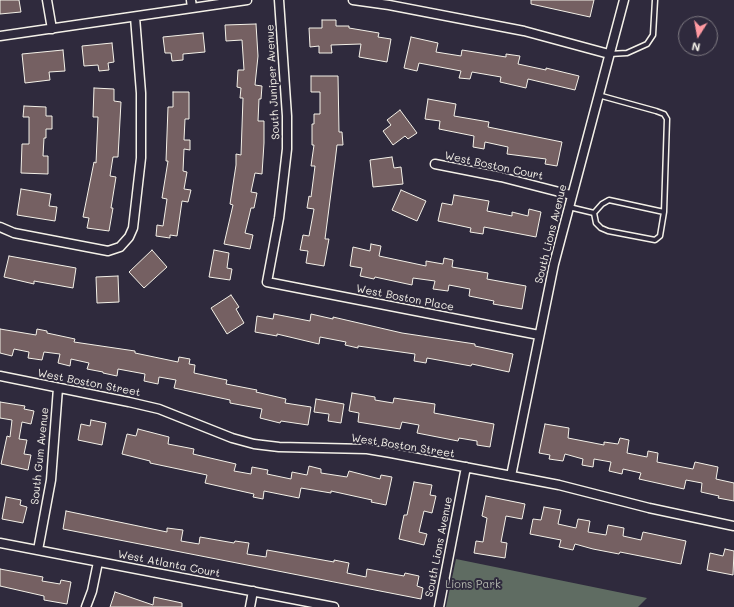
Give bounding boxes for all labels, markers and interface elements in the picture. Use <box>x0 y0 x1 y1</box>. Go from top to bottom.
north arrow <box>678 16 718 56</box>
street label: South Juniper Avenue <box>263 24 283 140</box>
text: N <box>690 39 701 55</box>
street label: West Boston Court <box>443 149 545 183</box>
street label: South Lions Avenue <box>532 183 570 285</box>
street label: West Boston Place <box>355 282 455 314</box>
street label: West Boston Street <box>36 367 142 399</box>
street label: South Gum Avenue <box>28 407 52 505</box>
street label: West Boston Street <box>350 431 456 461</box>
street label: South Lions Avenue <box>423 496 455 598</box>
street label: West Atlanta Court <box>117 548 221 580</box>
park label: Lions Park <box>445 578 501 592</box>

